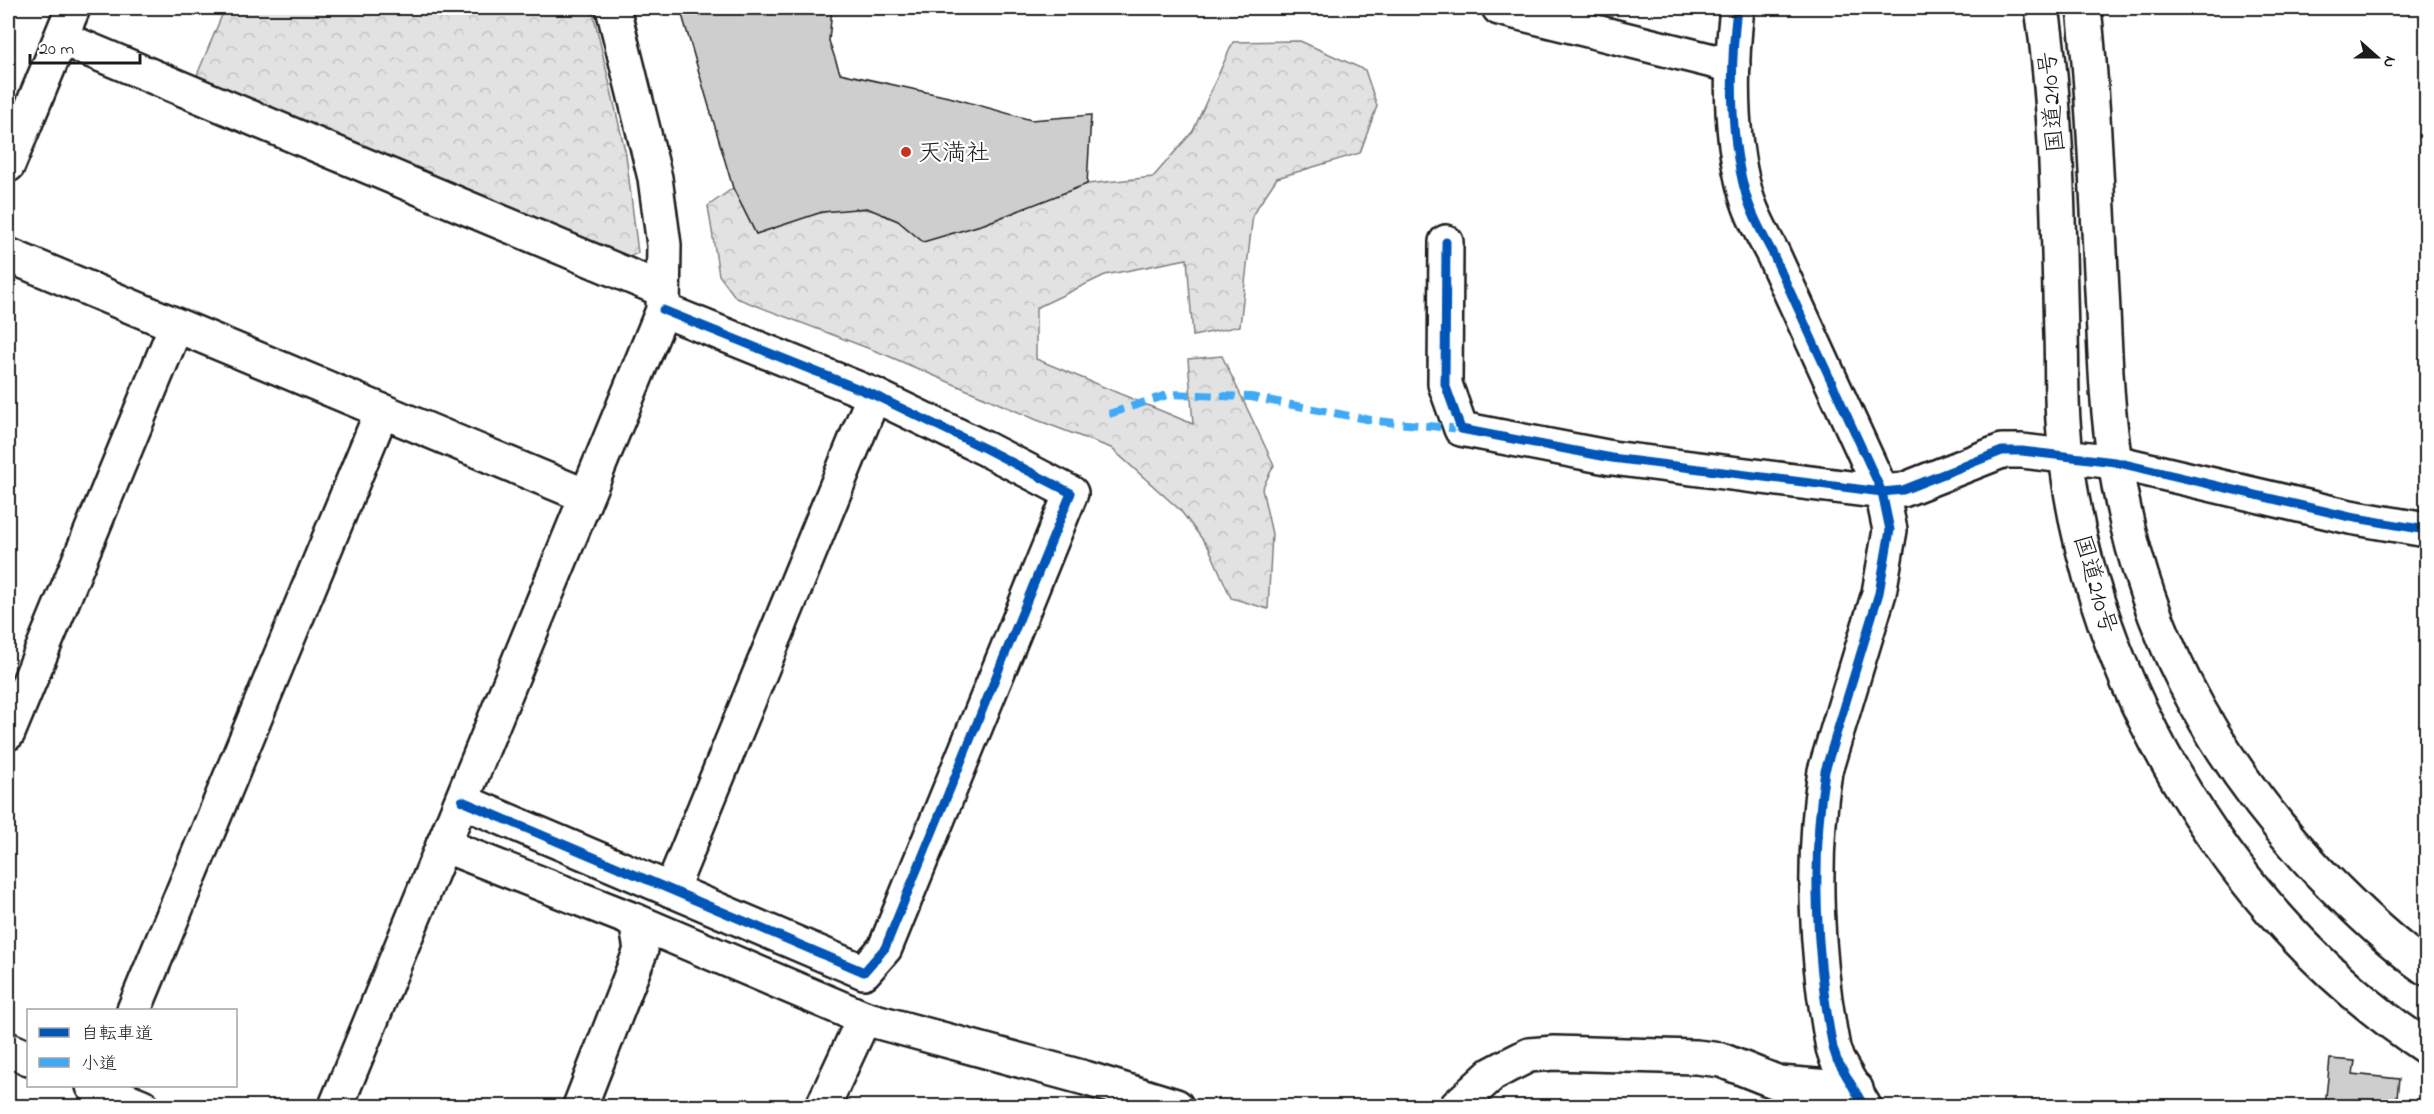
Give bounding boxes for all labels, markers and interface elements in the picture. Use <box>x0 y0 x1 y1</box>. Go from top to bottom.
scale bar <box>30 27 140 65</box>
north arrow <box>2347 27 2407 87</box>
text: 20 m <box>39 37 74 63</box>
street label: 国道210号 <box>2032 49 2075 154</box>
text: N <box>2376 52 2402 71</box>
place label: 天満社 <box>918 137 990 172</box>
marker: 天満社 <box>899 145 913 159</box>
street label: 国道210号 <box>2063 531 2124 639</box>
legend <box>27 1009 237 1087</box>
text: 自転車道 <box>81 1022 153 1048</box>
text: 小道 <box>81 1052 117 1078</box>

